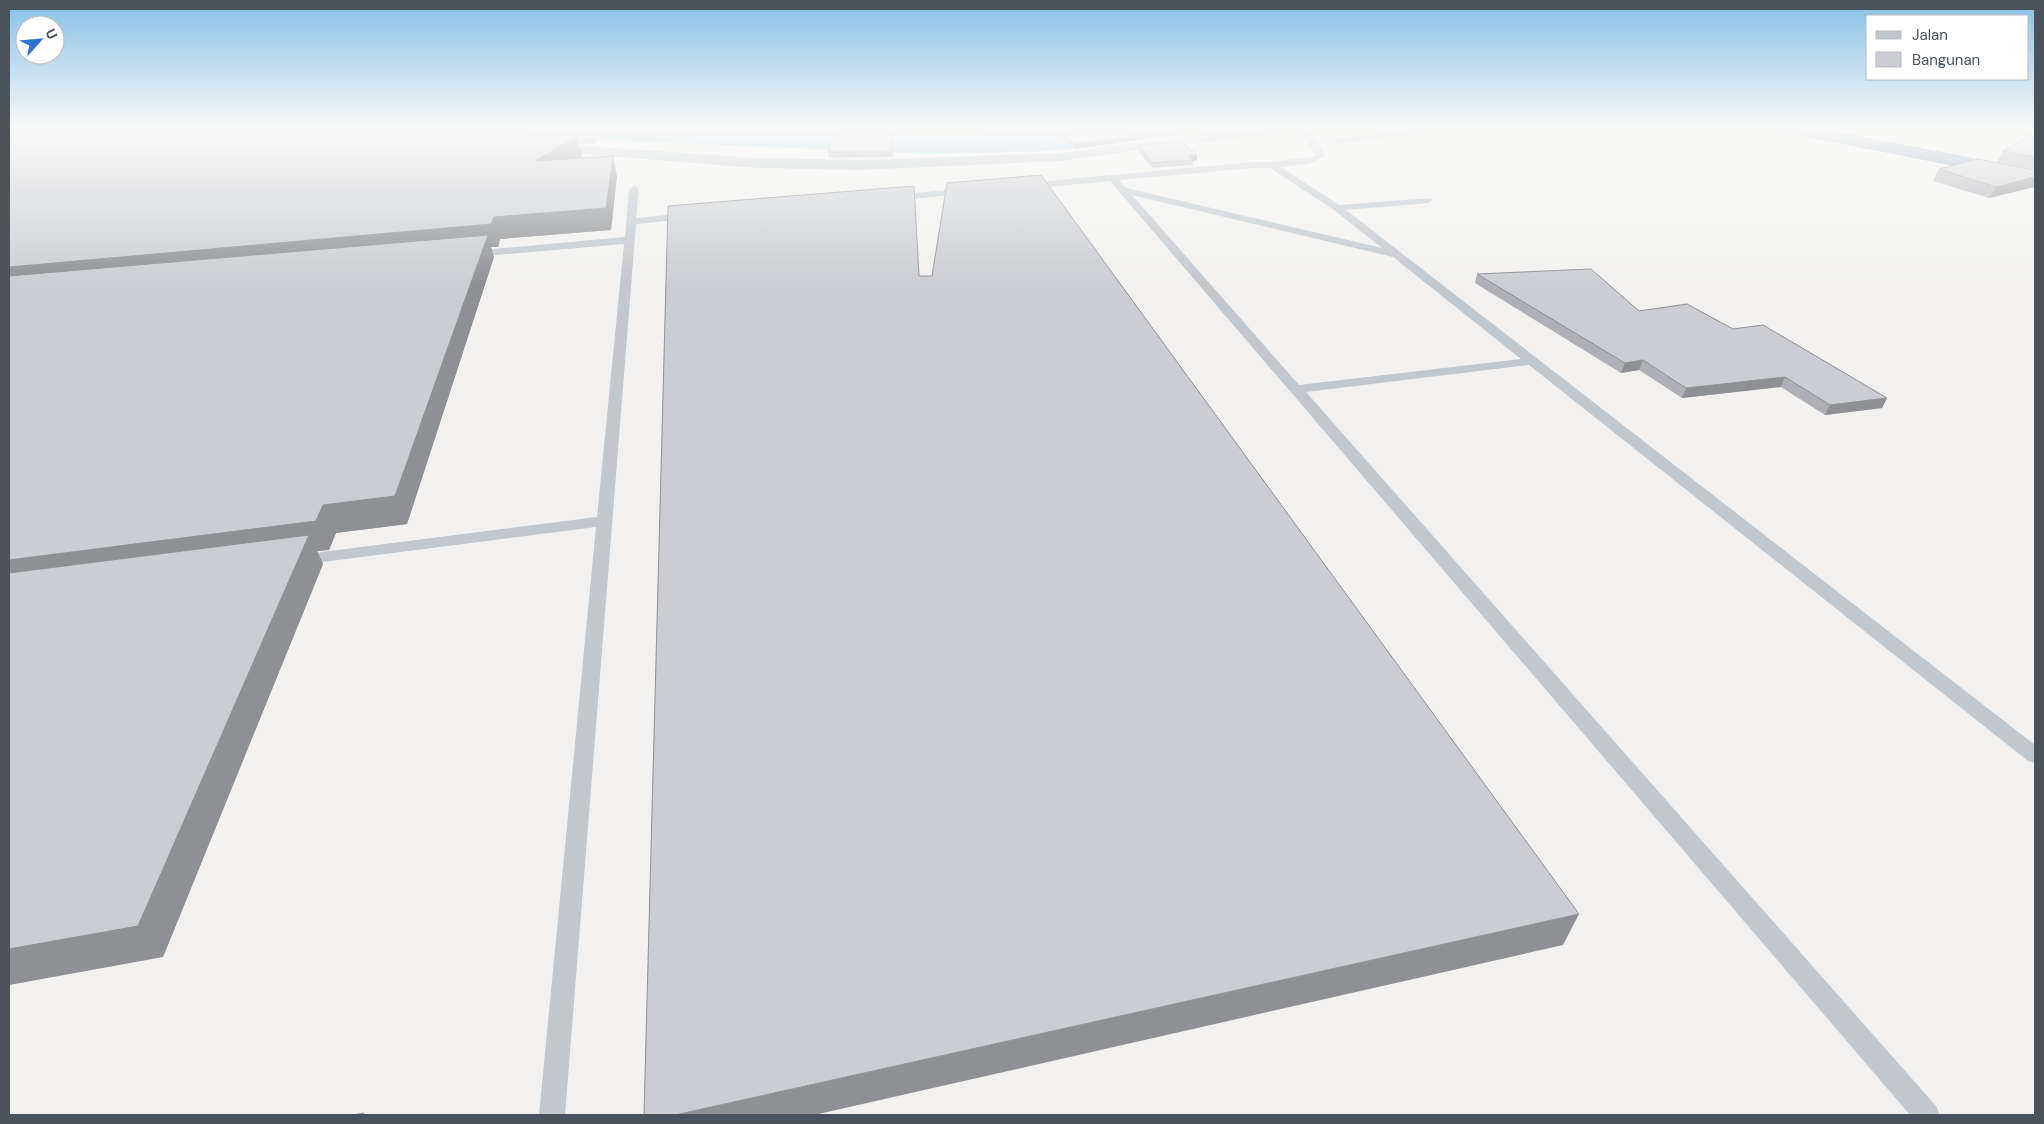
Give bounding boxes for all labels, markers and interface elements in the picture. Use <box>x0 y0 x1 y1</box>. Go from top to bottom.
north arrow <box>15 15 65 65</box>
legend <box>1866 15 2029 80</box>
text: Jalan <box>1912 25 1948 45</box>
text: U <box>41 26 62 42</box>
text: Bangunan <box>1912 50 1980 70</box>

